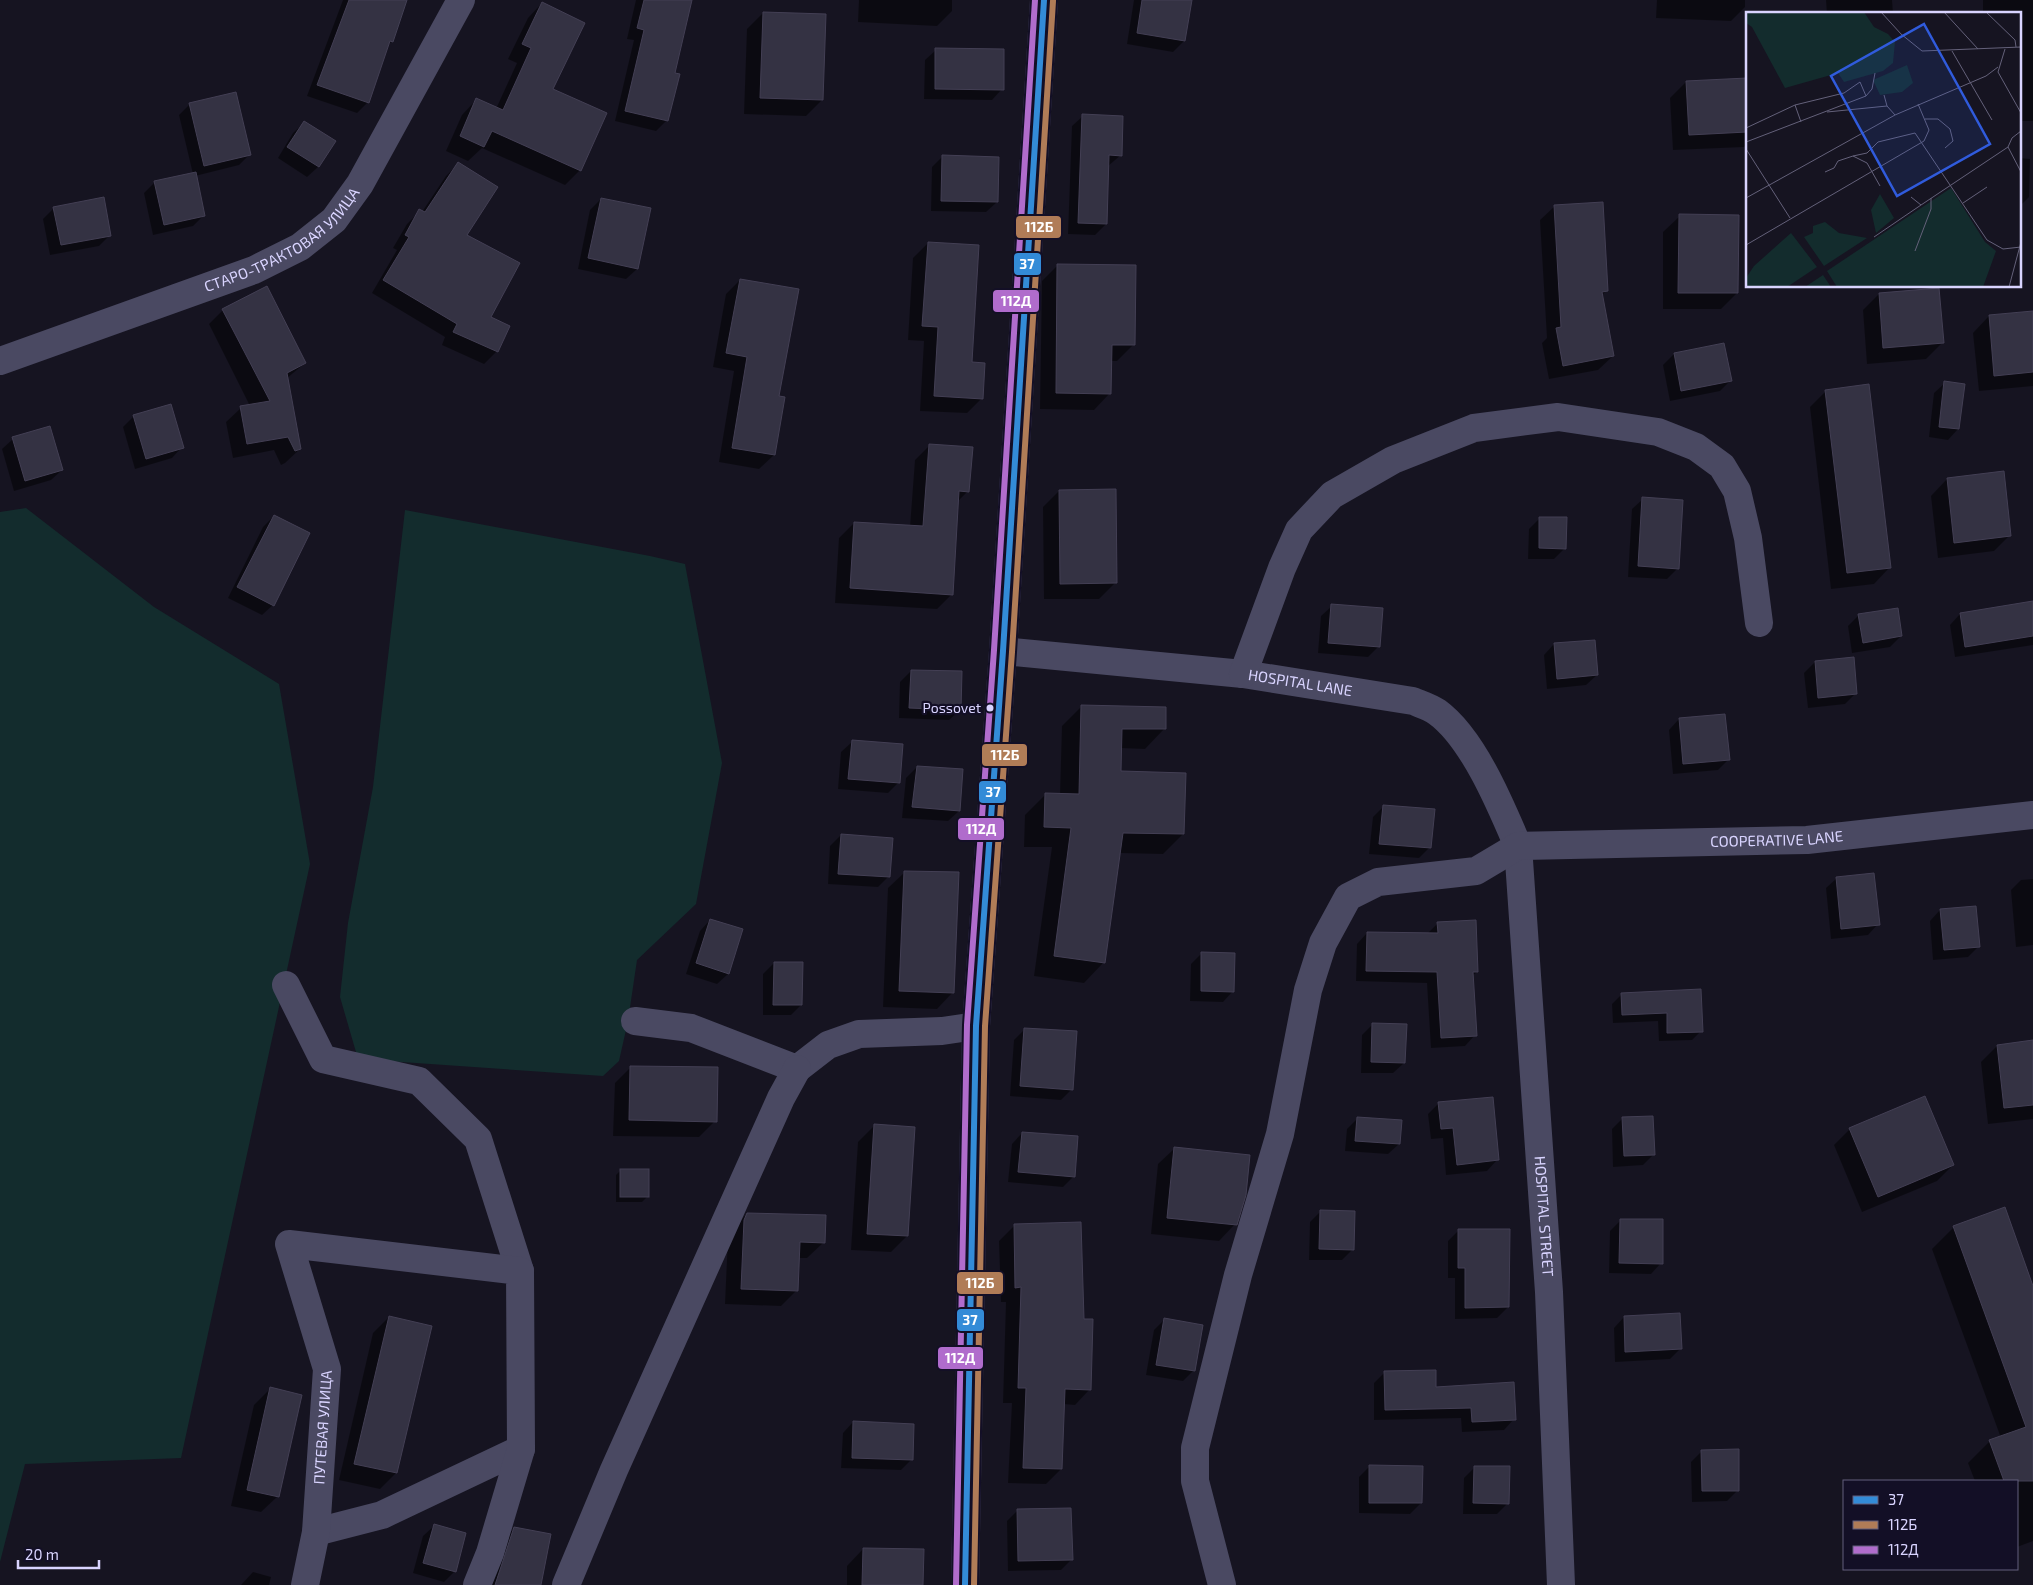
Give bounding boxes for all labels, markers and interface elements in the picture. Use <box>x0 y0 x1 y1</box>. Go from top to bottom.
inset map <box>1746 12 2020 288</box>
street label: СТАРО-ТРАКТОВАЯ УЛИЦА <box>201 183 363 295</box>
line badge: 112Б <box>1015 215 1062 239</box>
text: 112Б <box>1025 218 1054 235</box>
line badge: 37 <box>1013 252 1042 276</box>
text: 37 <box>1019 255 1035 272</box>
line badge: 112Д <box>992 289 1040 313</box>
text: 112Д <box>1001 292 1032 309</box>
street label: HOSPITAL LANE <box>1247 665 1354 699</box>
place label: Possovet <box>923 699 981 716</box>
marker: Possovet <box>985 703 995 713</box>
line badge: 112Б <box>981 743 1028 767</box>
text: 112Б <box>991 746 1020 763</box>
line badge: 37 <box>978 780 1007 804</box>
text: 37 <box>985 783 1001 800</box>
line badge: 112Д <box>957 817 1005 841</box>
text: 112Д <box>966 820 997 837</box>
street label: COOPERATIVE LANE <box>1710 826 1844 850</box>
street label: HOSPITAL STREET <box>1532 1155 1558 1278</box>
line badge: 112Б <box>956 1271 1004 1295</box>
text: 112Б <box>966 1274 995 1291</box>
line badge: 37 <box>956 1308 985 1332</box>
text: 37 <box>962 1311 978 1328</box>
line badge: 112Д <box>937 1346 984 1370</box>
text: 112Д <box>945 1349 976 1366</box>
street label: ПУТЕВАЯ УЛИЦА <box>309 1369 335 1485</box>
legend <box>1843 1480 2018 1570</box>
text: 37 <box>1888 1490 1904 1508</box>
text: 112Б <box>1888 1515 1917 1533</box>
scale bar <box>18 1538 99 1570</box>
text: 112Д <box>1888 1540 1919 1558</box>
text: 20 m <box>25 1545 59 1563</box>

